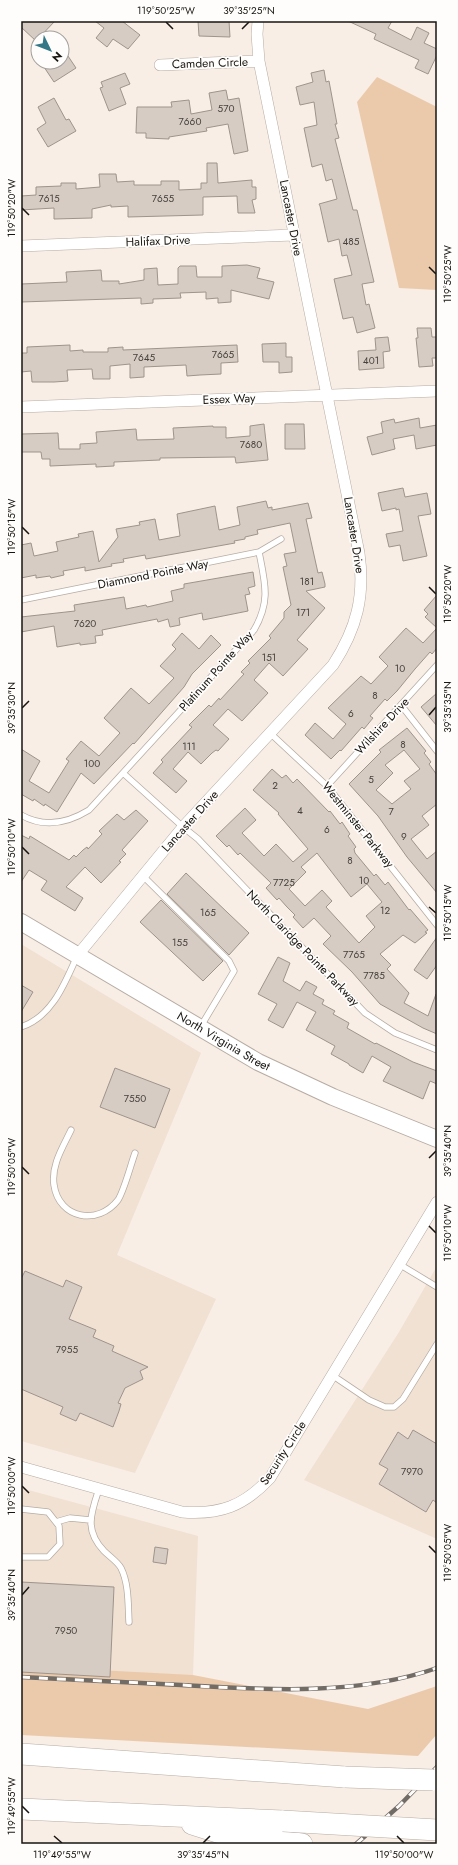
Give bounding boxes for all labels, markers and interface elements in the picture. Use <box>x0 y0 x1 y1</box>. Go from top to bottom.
text: 119°50'25"W <box>137 3 195 18</box>
text: 39°35'25"N <box>223 3 275 18</box>
north arrow <box>30 30 70 70</box>
text: N <box>48 48 66 65</box>
street label: Camden Circle <box>172 53 248 73</box>
house number: 570 <box>218 101 234 116</box>
house number: 7660 <box>179 114 201 129</box>
street label: Lancaster Drive <box>275 178 307 258</box>
text: 119°50'20"W <box>4 179 19 237</box>
house number: 7615 <box>38 191 60 206</box>
house number: 7655 <box>152 191 175 206</box>
street label: Halifax Drive <box>125 231 191 251</box>
house number: 485 <box>343 234 360 249</box>
text: 119°50'25"W <box>440 245 455 303</box>
house number: 7665 <box>212 347 235 362</box>
house number: 7645 <box>133 350 156 365</box>
house number: 401 <box>363 353 379 368</box>
street label: Essex Way <box>202 389 256 409</box>
house number: 7680 <box>240 437 262 452</box>
street label: Lancaster Drive <box>339 495 369 575</box>
text: 119°50'15"W <box>4 499 19 555</box>
street label: Diamnond Pointe Way <box>96 554 211 594</box>
text: 119°50'20"W <box>440 565 455 623</box>
house number: 181 <box>300 574 314 589</box>
house number: 171 <box>296 605 310 620</box>
house number: 7620 <box>74 616 96 631</box>
street label: Platinum Pointe Way <box>175 626 258 715</box>
house number: 151 <box>262 650 276 665</box>
house number: 10 <box>395 661 405 676</box>
text: 39°35'35"N <box>440 681 455 733</box>
text: 39°35'30"N <box>4 682 19 734</box>
house number: 8 <box>372 688 378 703</box>
street label: Wilshire Drive <box>351 693 413 759</box>
house number: 6 <box>348 706 354 721</box>
house number: 8 <box>400 737 406 752</box>
house number: 111 <box>182 739 196 754</box>
house number: 100 <box>84 756 100 771</box>
house number: 5 <box>368 772 374 787</box>
house number: 2 <box>272 778 278 793</box>
street label: Westminster Parkway <box>318 778 399 872</box>
street label: Lancaster Drive <box>157 786 223 856</box>
house number: 4 <box>297 803 303 818</box>
house number: 7 <box>388 804 394 819</box>
text: 119°50'10"W <box>4 818 19 876</box>
house number: 6 <box>324 822 330 837</box>
house number: 9 <box>401 829 407 844</box>
house number: 8 <box>347 853 353 868</box>
house number: 10 <box>359 873 369 888</box>
house number: 7725 <box>273 875 295 890</box>
text: 119°50'15"W <box>440 885 455 941</box>
street label: North Claridge Pointe Parkway <box>242 886 364 1011</box>
house number: 12 <box>380 903 390 918</box>
house number: 165 <box>200 905 216 920</box>
house number: 155 <box>172 935 188 950</box>
house number: 7765 <box>343 947 365 962</box>
house number: 7785 <box>363 968 385 983</box>
street label: North Virginia Street <box>173 1007 273 1075</box>
house number: 7550 <box>124 1091 146 1106</box>
text: 39°35'40"N <box>440 1125 455 1177</box>
text: 119°50'05"W <box>4 1138 19 1196</box>
text: 119°50'10"W <box>440 1204 455 1262</box>
house number: 7955 <box>56 1342 79 1357</box>
street label: Security Circle <box>255 1417 311 1489</box>
text: 119°50'00"W <box>4 1457 19 1515</box>
house number: 7970 <box>401 1464 423 1479</box>
text: 119°50'05"W <box>440 1524 455 1582</box>
text: 39°35'40"N <box>4 1569 19 1621</box>
house number: 7950 <box>55 1623 77 1638</box>
text: 119°49'55"W <box>4 1777 19 1835</box>
text: 119°49'55"W <box>33 1847 91 1862</box>
text: 39°35'45"N <box>177 1847 229 1862</box>
text: 119°50'00"W <box>375 1847 433 1862</box>

